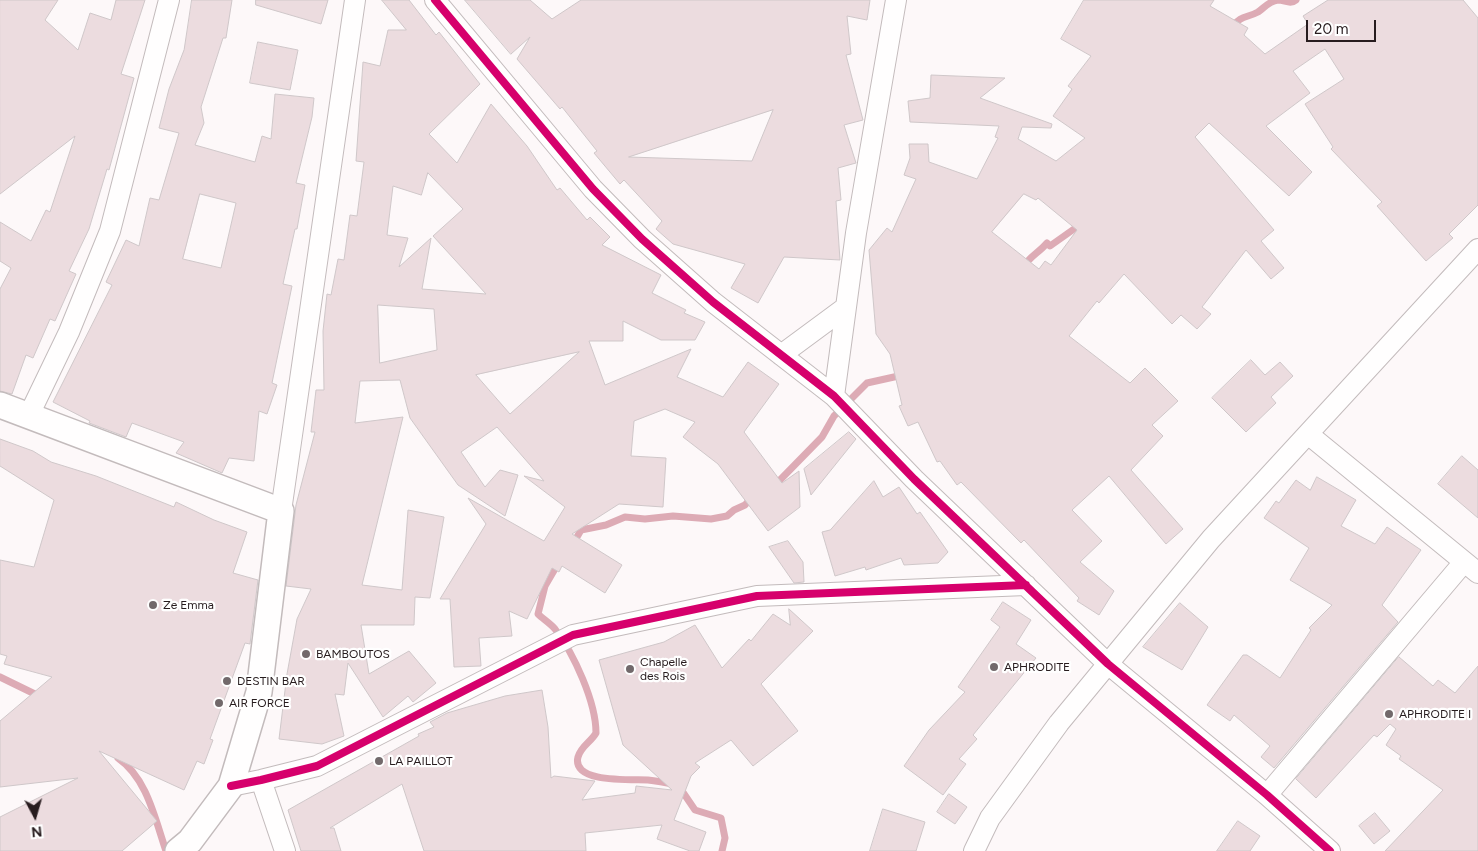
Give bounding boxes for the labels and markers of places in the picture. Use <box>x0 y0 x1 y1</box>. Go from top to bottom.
place label: Ze Emma <box>163 598 214 612</box>
marker: Ze Emma <box>147 599 159 611</box>
place label: BAMBOUTOS <box>316 647 390 661</box>
marker: BAMBOUTOS <box>300 648 312 660</box>
place label: Chapelle des Rois <box>640 655 687 683</box>
place label: APHRODITE <box>1004 660 1070 674</box>
marker: APHRODITE <box>988 661 1000 673</box>
marker: Chapelle des Rois <box>624 663 636 675</box>
place label: DESTIN BAR <box>237 674 305 688</box>
marker: DESTIN BAR <box>221 675 233 687</box>
place label: AIR FORCE <box>229 696 290 710</box>
marker: AIR FORCE <box>213 697 225 709</box>
place label: APHRODITE I <box>1399 707 1471 721</box>
marker: APHRODITE I <box>1383 708 1395 720</box>
place label: LA PAILLOT <box>389 754 453 768</box>
marker: LA PAILLOT <box>373 755 385 767</box>

